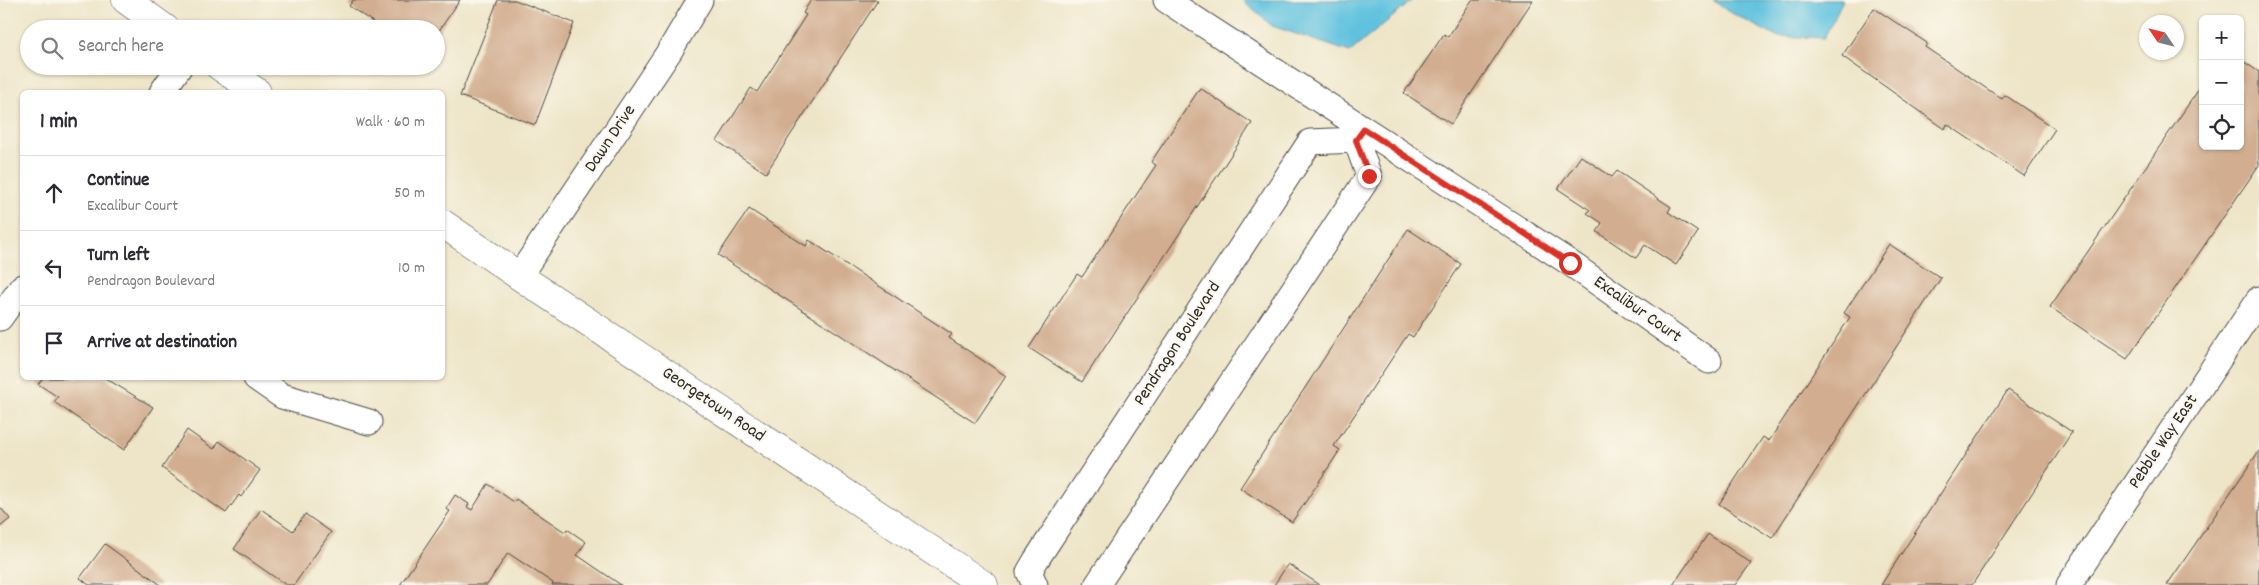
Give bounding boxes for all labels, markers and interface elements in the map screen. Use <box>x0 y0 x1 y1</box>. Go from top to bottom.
north arrow <box>2139 15 2184 60</box>
map controls <box>2199 15 2244 150</box>
button: + <box>2199 15 2244 60</box>
search box <box>20 20 445 75</box>
icon: search <box>38 34 66 62</box>
text: Search here <box>78 34 164 61</box>
button: − <box>2199 60 2244 105</box>
street label: Dawn Drive <box>579 100 643 178</box>
button: locate <box>2199 105 2244 150</box>
text: 1 min <box>40 108 77 138</box>
text: Walk · 60 m <box>356 111 425 134</box>
route end <box>1358 165 1381 188</box>
text: Continue <box>87 168 149 195</box>
icon: ahead <box>40 179 68 207</box>
text: 50 m <box>394 182 425 205</box>
text: Excalibur Court <box>87 195 178 218</box>
text: Turn left <box>87 243 150 270</box>
route start <box>1559 252 1582 275</box>
icon: left <box>40 254 68 282</box>
text: 10 m <box>398 257 425 280</box>
text: Pendragon Boulevard <box>87 270 215 293</box>
street label: Excalibur Court <box>1588 270 1686 350</box>
street label: Pendragon Boulevard <box>1128 277 1228 411</box>
icon: arrive <box>40 329 68 357</box>
text: Arrive at destination <box>87 330 237 357</box>
street label: Georgetown Road <box>656 361 770 449</box>
street label: Pebble Way East <box>2123 390 2205 494</box>

